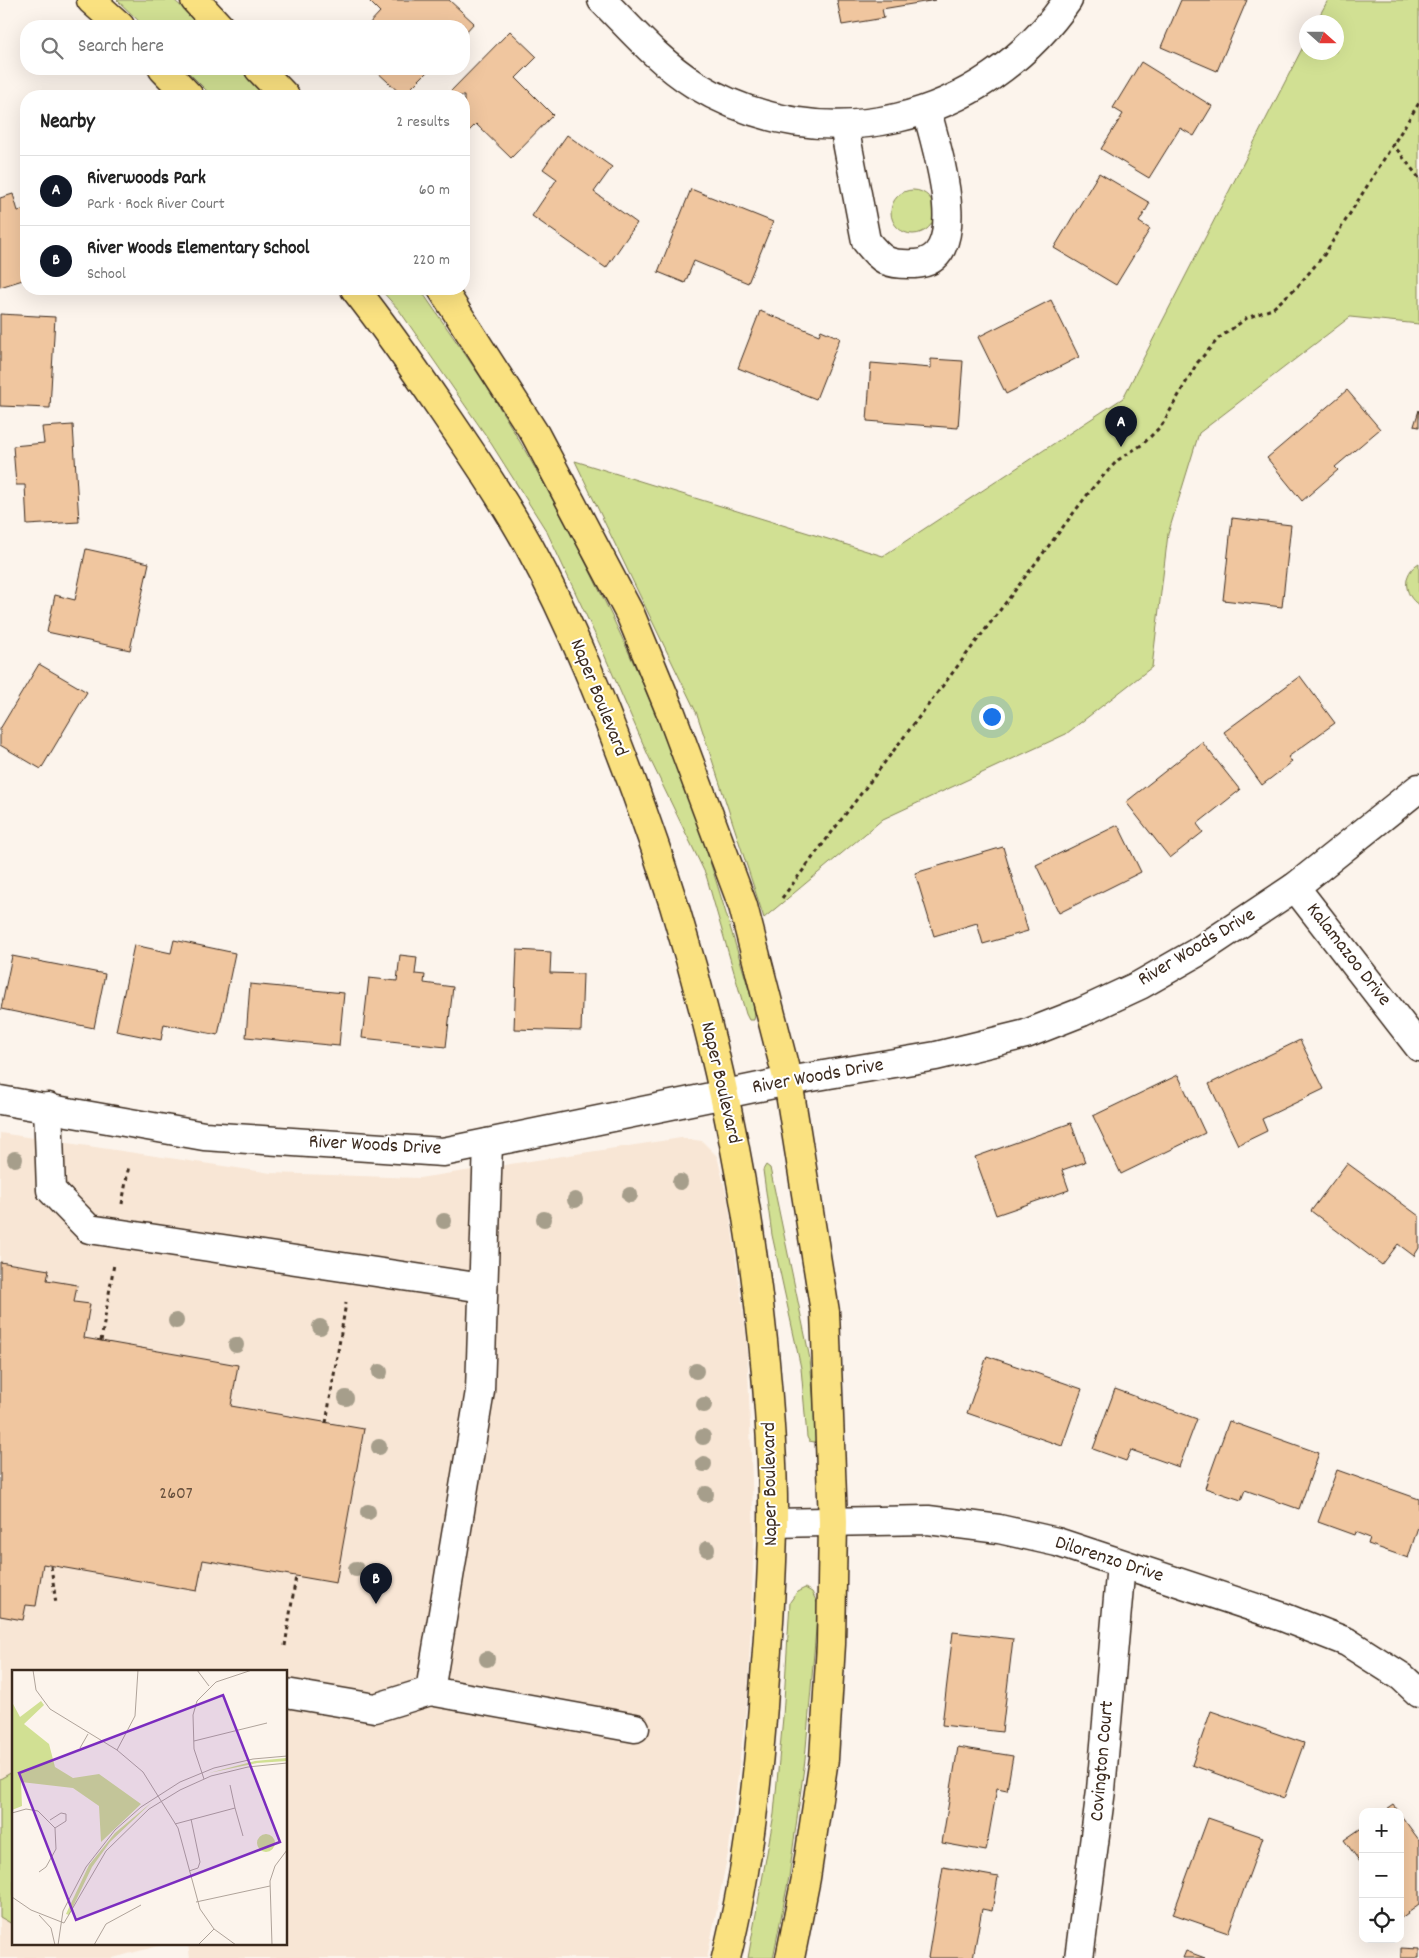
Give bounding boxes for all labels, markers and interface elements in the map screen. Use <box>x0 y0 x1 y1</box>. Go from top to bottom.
north arrow <box>1299 15 1344 60</box>
search box <box>20 20 470 75</box>
icon: search <box>38 34 66 62</box>
text: Search here <box>78 34 164 61</box>
text: Nearby <box>40 108 95 138</box>
text: 2 results <box>396 111 450 134</box>
text: Riverwoods Park <box>87 166 206 193</box>
text: A <box>52 179 60 202</box>
text: 60 m <box>419 179 450 202</box>
text: Park · Rock River Court <box>87 193 225 216</box>
text: River Woods Elementary School <box>87 236 309 263</box>
text: B <box>52 249 60 272</box>
text: 220 m <box>413 249 450 272</box>
text: School <box>87 263 126 286</box>
pin: A <box>1105 406 1137 447</box>
street label: Naper Boulevard <box>562 635 634 761</box>
your location <box>979 704 1005 730</box>
street label: Kalamazoo Drive <box>1299 897 1397 1013</box>
street label: River Woods Drive <box>1133 902 1261 994</box>
street label: Naper Boulevard <box>692 1019 748 1147</box>
street label: River Woods Drive <box>750 1052 886 1102</box>
street label: River Woods Drive <box>308 1129 442 1163</box>
street label: Naper Boulevard <box>756 1422 786 1546</box>
house number: 2607 <box>159 1482 193 1507</box>
street label: Dilorenzo Drive <box>1051 1529 1167 1591</box>
pin: B <box>360 1563 392 1604</box>
inset map <box>12 1670 288 1946</box>
street label: Covington Court <box>1084 1699 1122 1823</box>
map controls <box>1359 1808 1404 1943</box>
button: + <box>1359 1808 1404 1853</box>
button: − <box>1359 1853 1404 1898</box>
button: locate <box>1359 1898 1404 1943</box>

